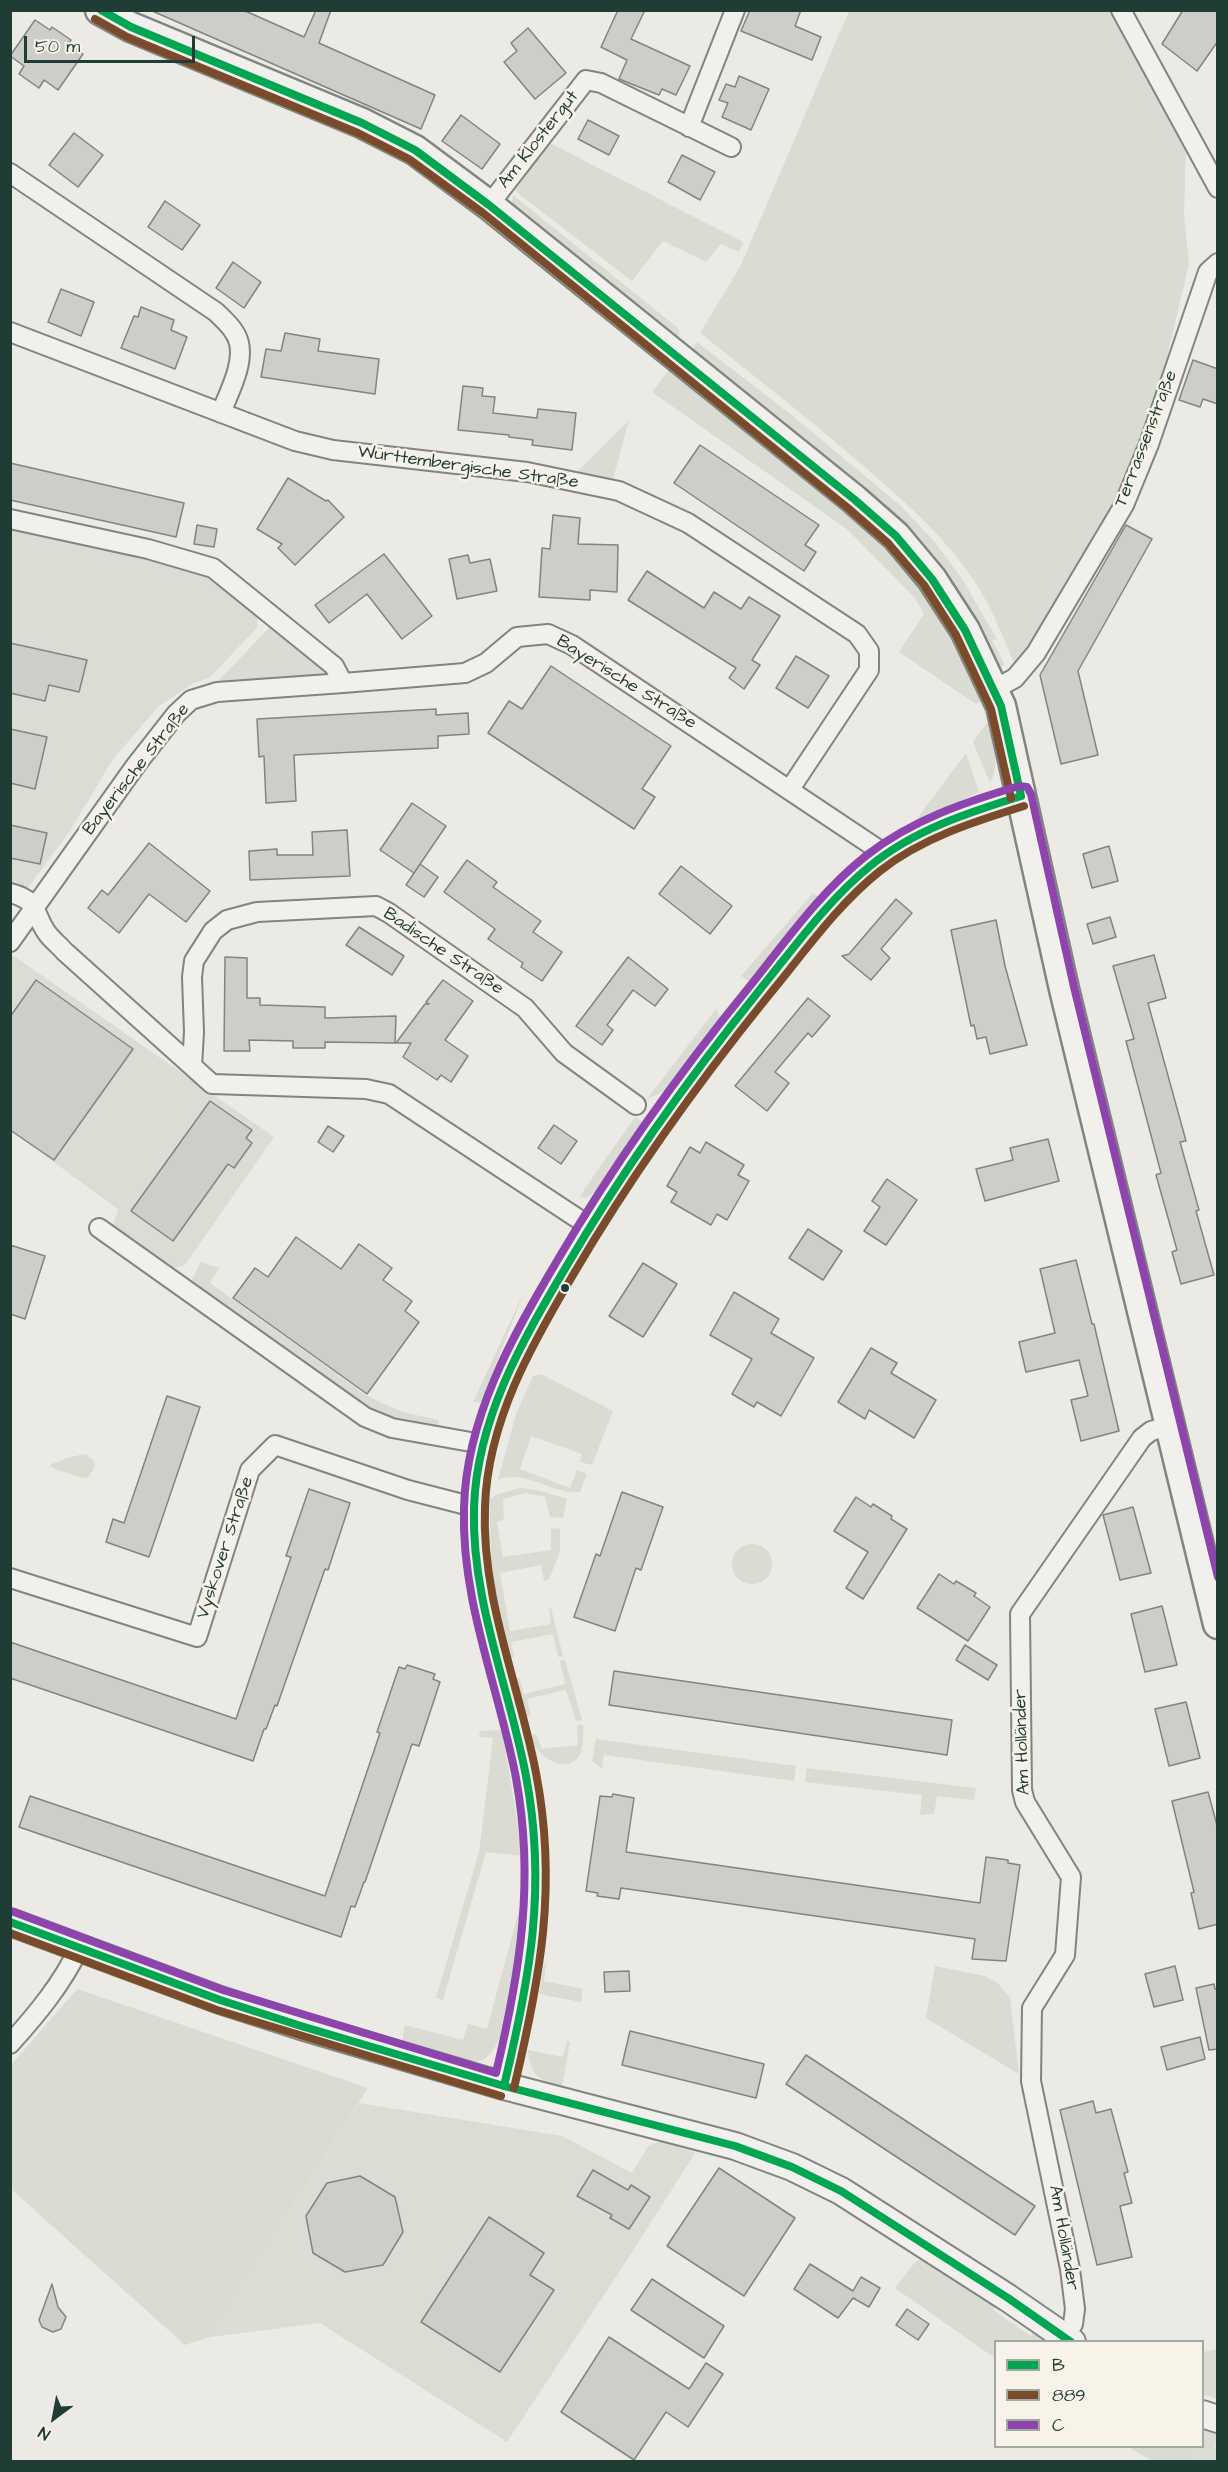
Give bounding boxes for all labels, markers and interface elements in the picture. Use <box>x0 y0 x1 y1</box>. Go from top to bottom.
scale bar <box>27 24 198 62</box>
text: 50 m <box>35 34 80 59</box>
street label: Am Klostergut <box>494 87 584 193</box>
street label: Terrassenstraße <box>1111 368 1183 510</box>
street label: Württembergische Straße <box>356 442 580 494</box>
street label: Bayerische Straße <box>552 631 700 735</box>
street label: Bayerische Straße <box>79 700 195 840</box>
street label: Badische Straße <box>379 904 507 1000</box>
unlabelled marker <box>559 1282 571 1294</box>
street label: Vyskover Straße <box>193 1474 259 1622</box>
street label: Am Holländer <box>1010 1688 1036 1796</box>
street label: Am Holländer <box>1043 2184 1083 2292</box>
legend <box>994 2340 1204 2448</box>
text: B <box>1052 2353 1065 2378</box>
text: 889 <box>1052 2383 1086 2408</box>
north arrow <box>24 2388 84 2448</box>
text: C <box>1052 2413 1065 2438</box>
text: N <box>34 2421 55 2445</box>

